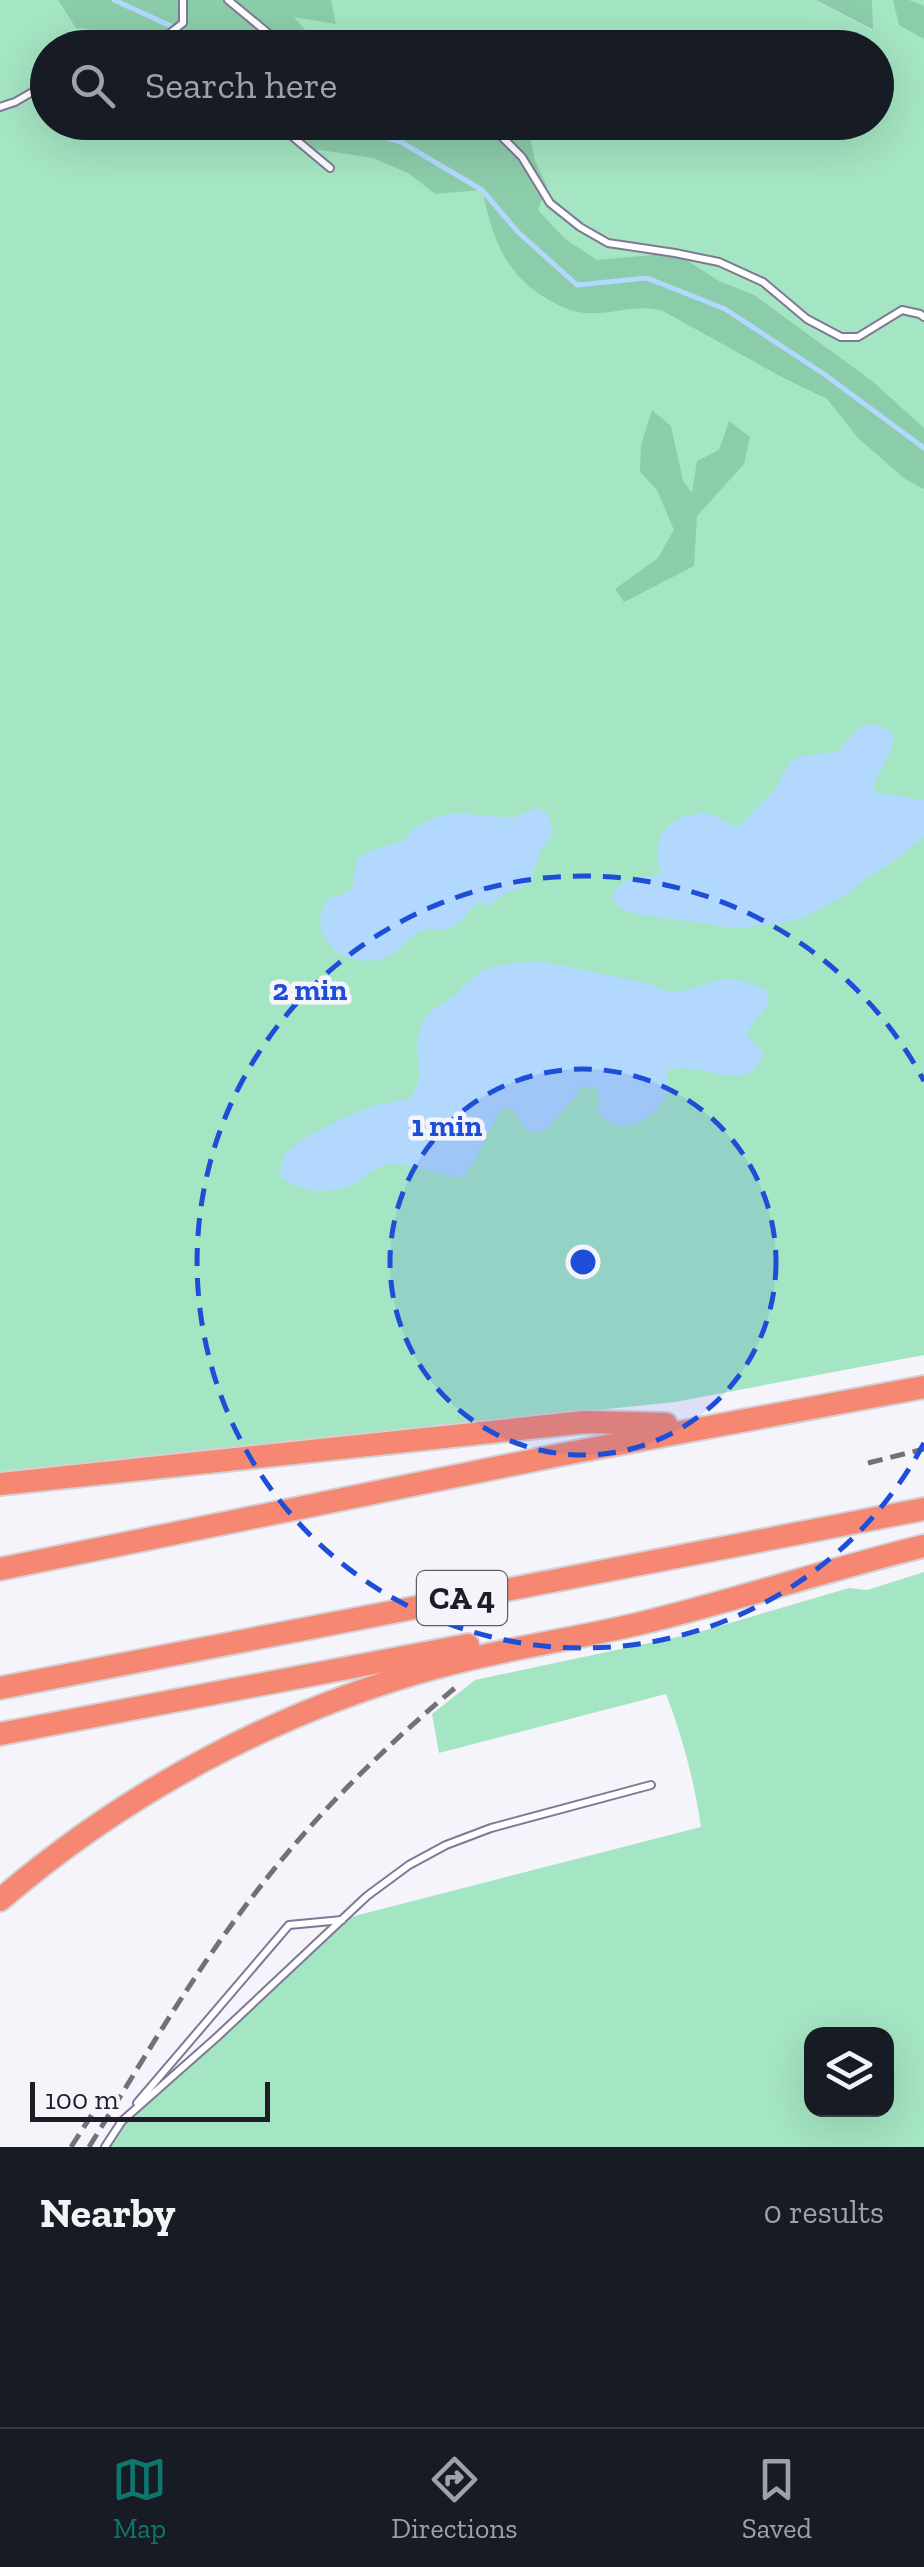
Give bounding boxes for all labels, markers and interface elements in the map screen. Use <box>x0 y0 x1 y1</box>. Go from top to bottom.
search box <box>30 30 894 140</box>
icon: search <box>65 58 120 113</box>
text: Search here <box>145 62 337 108</box>
text: 2 min <box>273 972 348 1008</box>
text: 1 min <box>412 1108 483 1144</box>
centre of rings <box>565 1244 601 1280</box>
road number: CA 4 <box>417 1571 507 1625</box>
map controls <box>804 2027 894 2117</box>
button: layers <box>804 2027 894 2117</box>
scale bar <box>30 2077 270 2122</box>
text: 100 m <box>45 2083 119 2116</box>
text: Nearby <box>40 2187 176 2238</box>
text: 0 results <box>763 2193 884 2231</box>
tab: Map <box>112 2452 167 2545</box>
tab: Directions <box>391 2452 518 2545</box>
tab: Saved <box>742 2452 812 2545</box>

